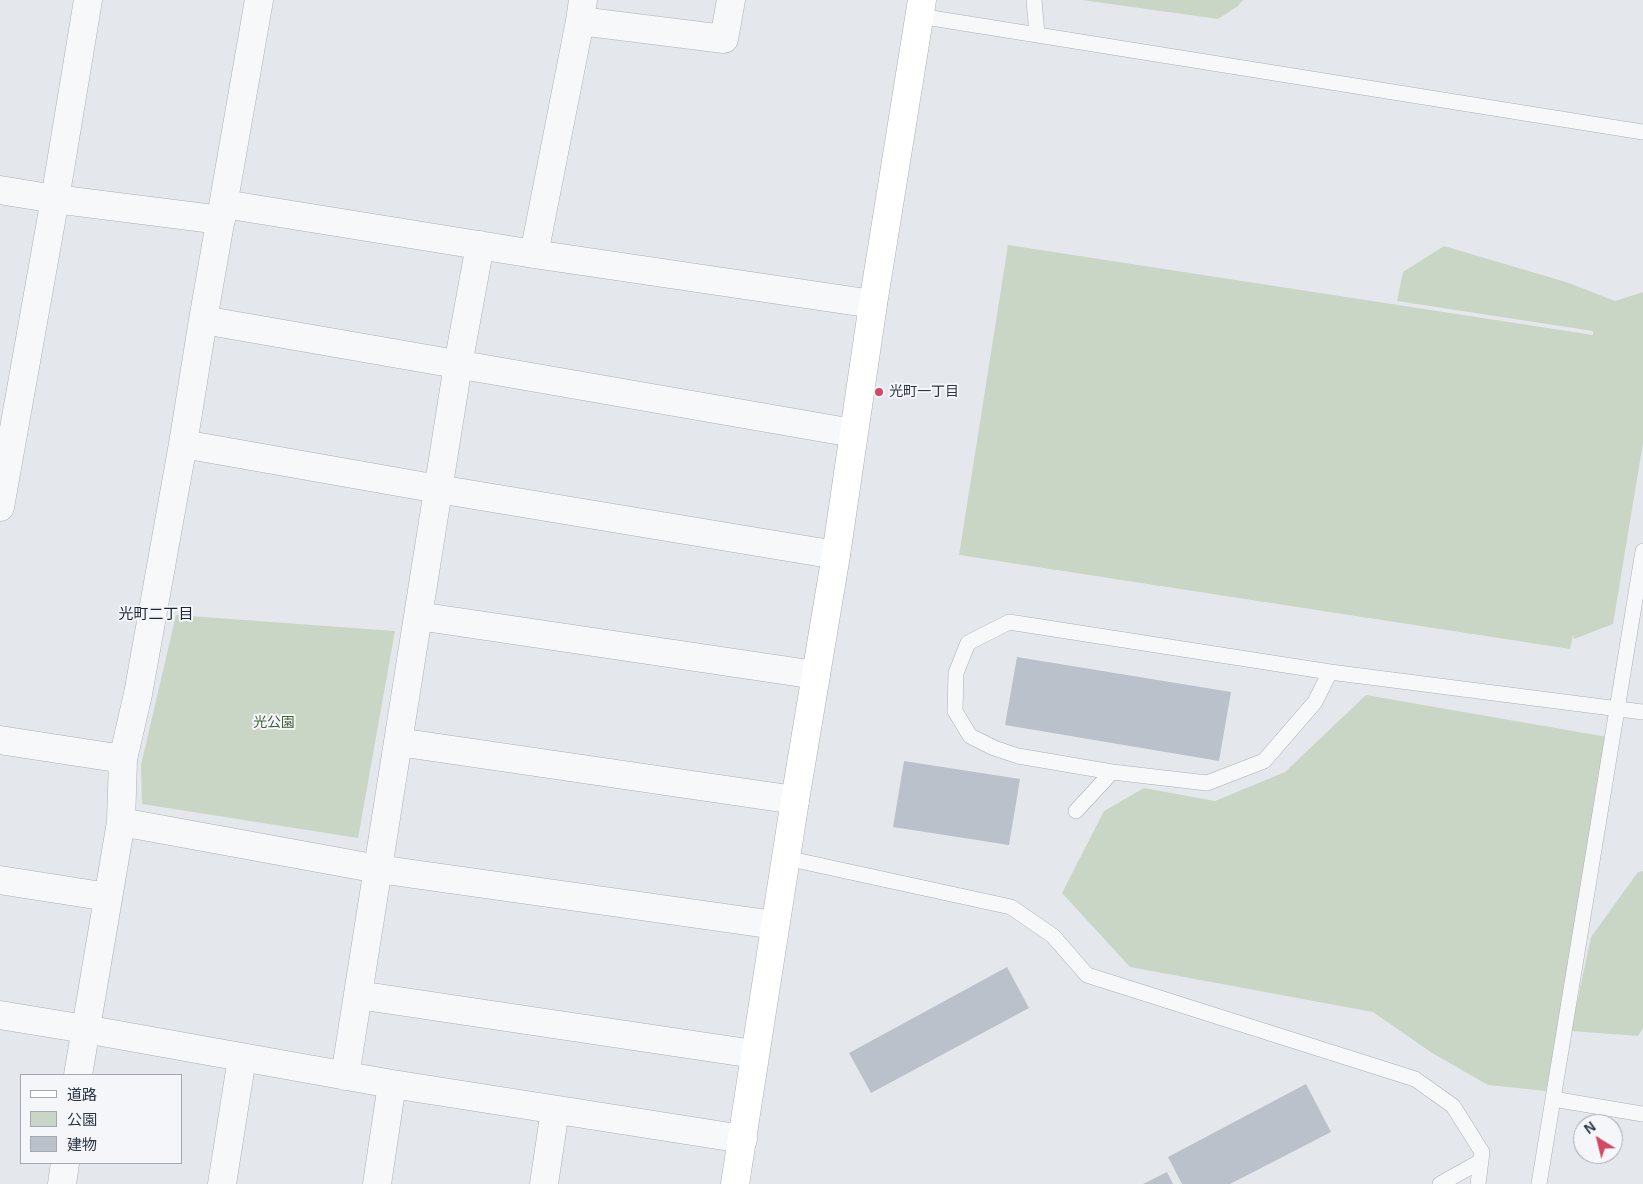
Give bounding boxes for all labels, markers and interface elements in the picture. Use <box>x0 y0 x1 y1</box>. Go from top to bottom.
place label: 光町一丁目 <box>889 384 959 400</box>
marker: 光町一丁目 <box>873 386 885 398</box>
district label: 光町二丁目 <box>119 606 193 624</box>
park label: 光公園 <box>253 715 295 731</box>
legend <box>20 1074 182 1164</box>
text: 道路 <box>67 1086 97 1103</box>
text: 公園 <box>67 1111 97 1128</box>
north arrow <box>1573 1114 1623 1164</box>
text: N <box>1581 1118 1599 1137</box>
text: 建物 <box>67 1136 97 1153</box>

